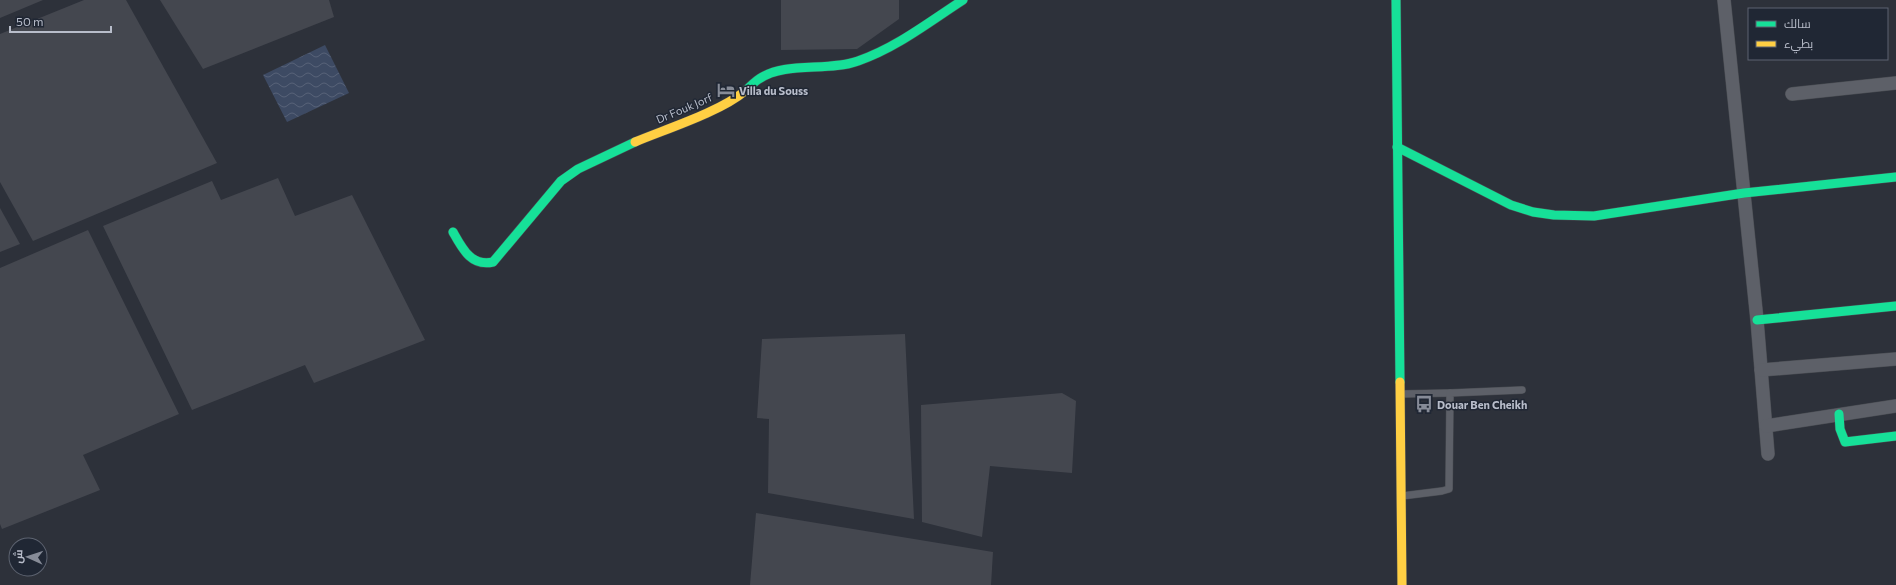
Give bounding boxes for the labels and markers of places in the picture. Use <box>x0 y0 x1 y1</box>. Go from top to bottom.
hotel icon: Villa du Souss <box>716 80 736 100</box>
place label: Villa du Souss <box>739 84 808 97</box>
bus stop icon: Douar Ben Cheikh <box>1414 394 1434 414</box>
place label: Douar Ben Cheikh <box>1437 398 1527 411</box>

